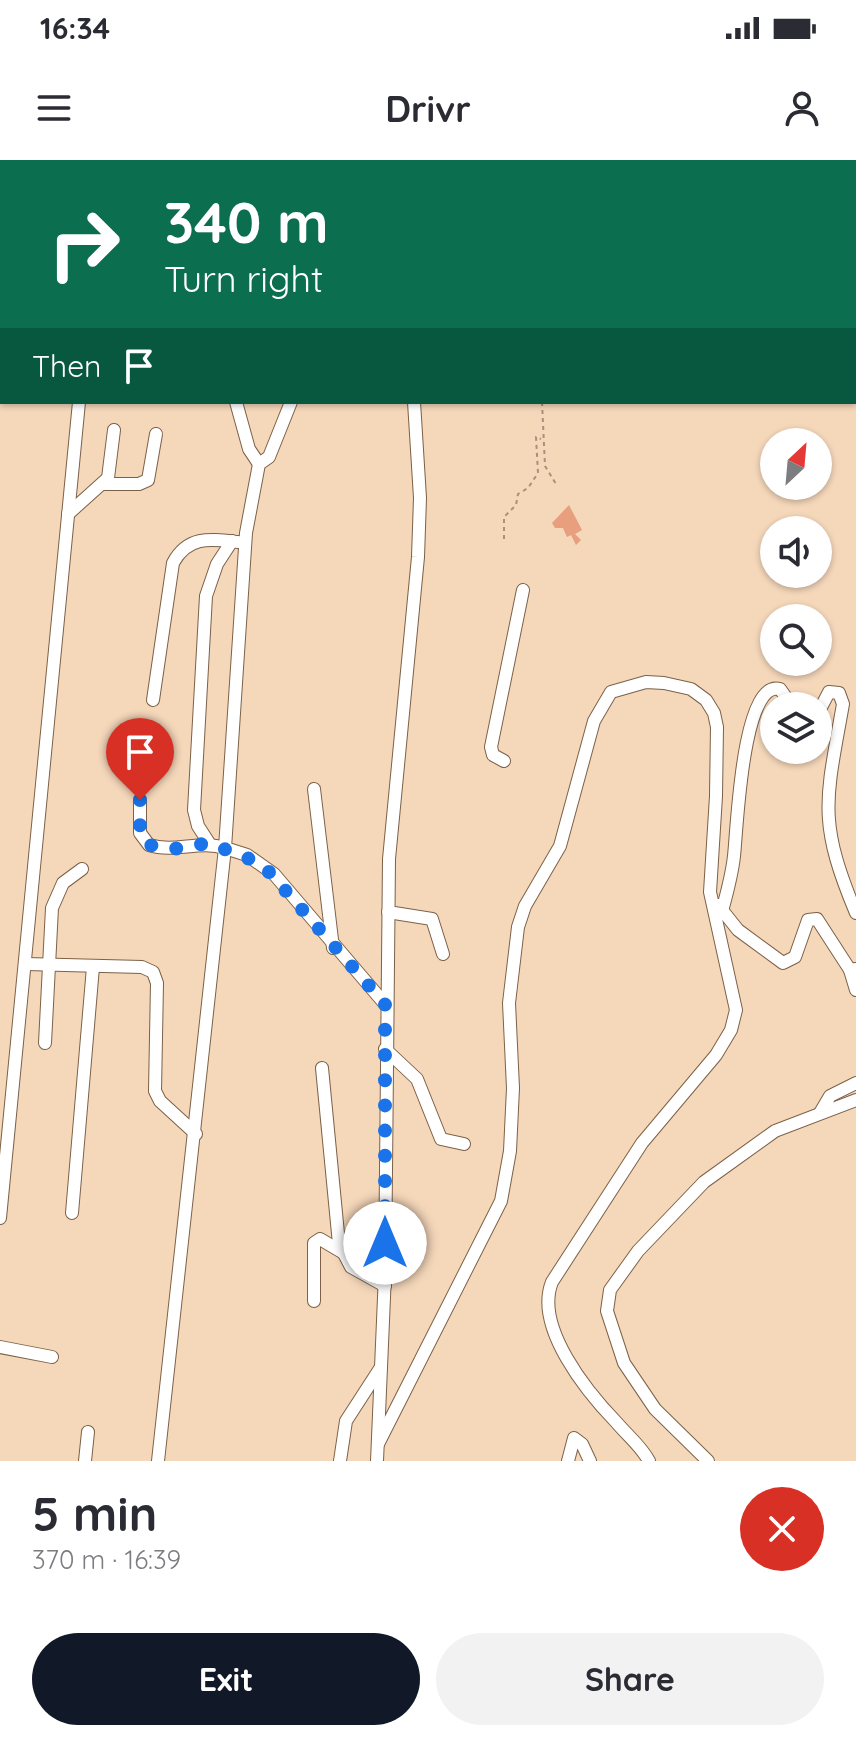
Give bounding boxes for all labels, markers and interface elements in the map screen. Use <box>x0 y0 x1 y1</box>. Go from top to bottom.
text: 16:34 <box>40 9 110 47</box>
icon: menu <box>32 86 76 130</box>
text: Drivr <box>385 86 471 131</box>
icon: person <box>780 86 824 130</box>
text: 340 m <box>164 187 329 257</box>
icon: right <box>32 192 136 296</box>
text: Turn right <box>164 256 323 301</box>
icon: arrive <box>117 344 161 388</box>
text: Then <box>32 347 101 385</box>
north arrow <box>760 428 832 500</box>
map controls <box>760 428 832 764</box>
button: sound <box>760 516 832 588</box>
button: search <box>760 604 832 676</box>
button: layers <box>760 692 832 764</box>
pin <box>106 718 174 800</box>
icon: arrive <box>118 730 162 774</box>
position arrow <box>343 1201 427 1285</box>
text: 5 min <box>32 1483 157 1543</box>
button: close <box>740 1487 824 1571</box>
text: 370 m · 16:39 <box>32 1543 181 1576</box>
button: Exit <box>32 1633 420 1725</box>
button: Share <box>436 1633 824 1725</box>

